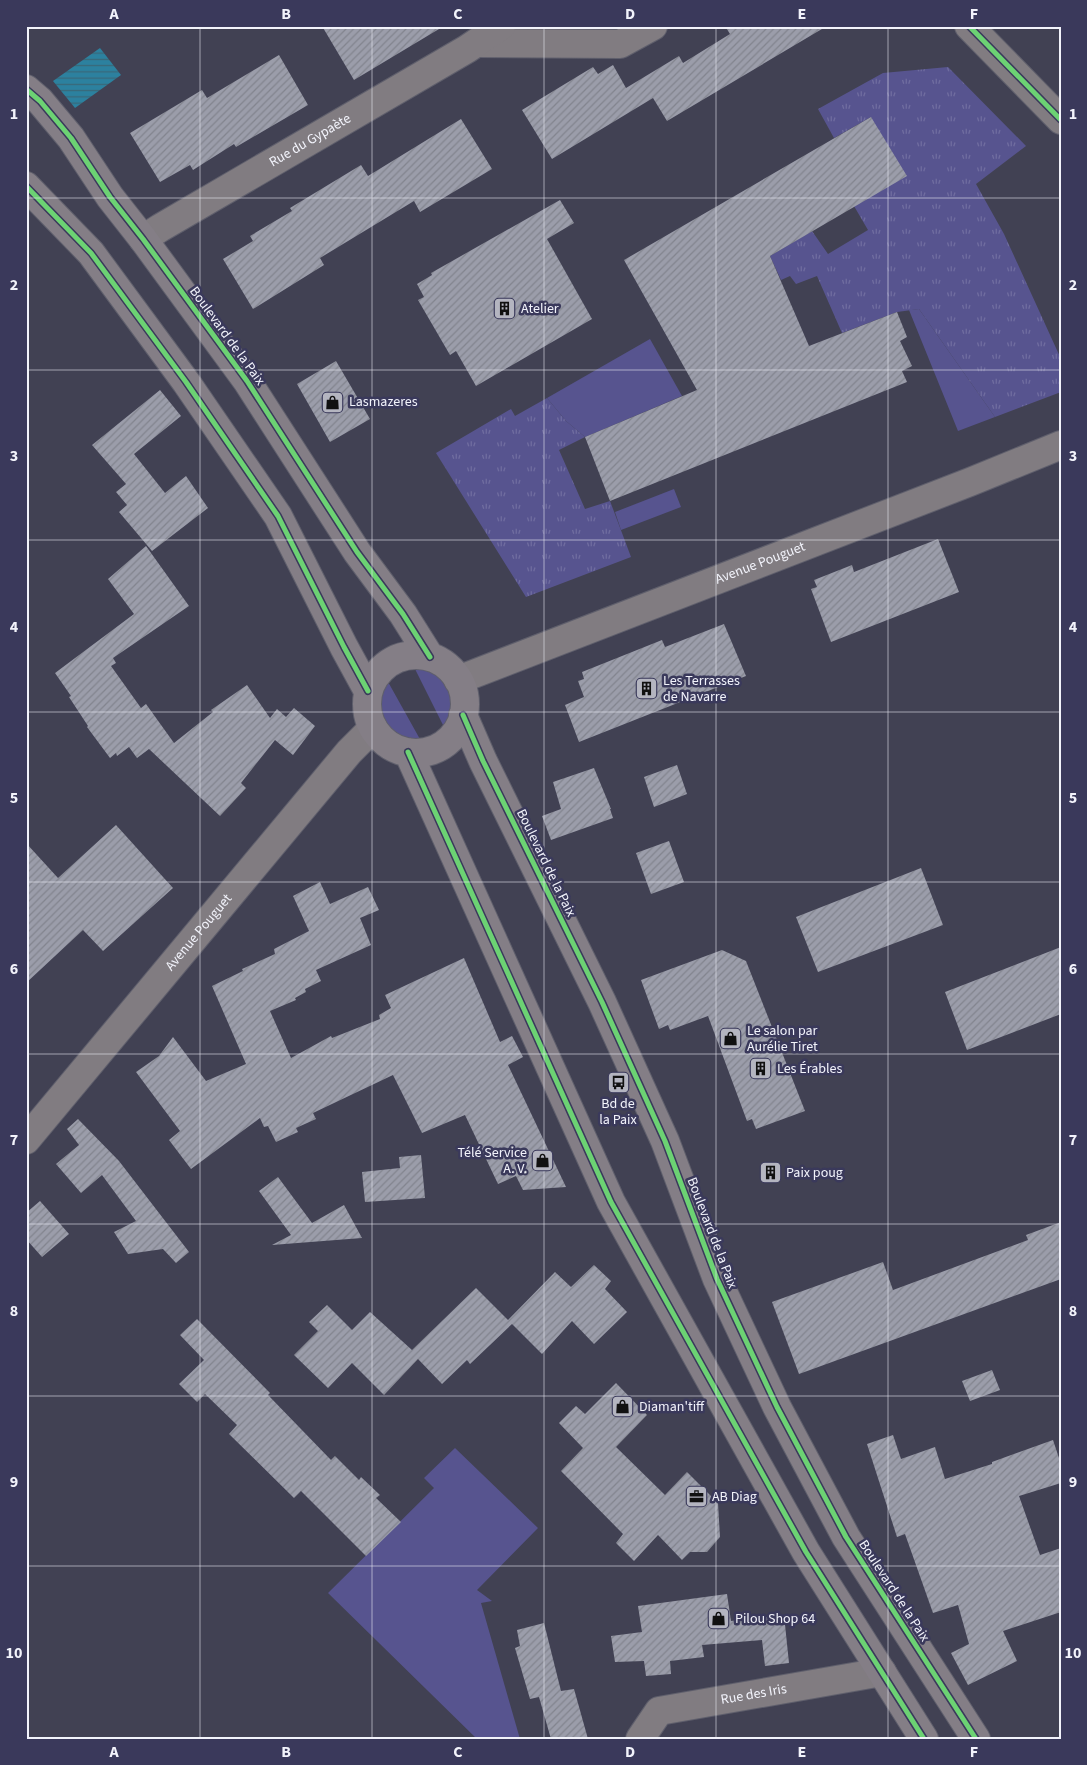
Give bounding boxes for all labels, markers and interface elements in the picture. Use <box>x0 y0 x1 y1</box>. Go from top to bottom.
text: A <box>108 3 119 25</box>
text: B <box>281 3 291 25</box>
text: C <box>453 3 463 25</box>
text: D <box>625 3 635 25</box>
text: E <box>798 3 806 25</box>
text: F <box>970 3 978 25</box>
text: 1 <box>10 103 18 125</box>
text: 1 <box>1069 103 1077 125</box>
street label: Rue du Gypaète <box>265 109 355 172</box>
text: 2 <box>10 274 18 296</box>
text: 2 <box>1069 274 1077 296</box>
street label: Boulevard de la Paix <box>184 283 270 390</box>
building icon: Atelier <box>493 297 517 321</box>
place label: Atelier <box>521 299 559 319</box>
shop icon: Lasmazeres <box>321 390 345 414</box>
place label: Lasmazeres <box>349 392 418 412</box>
text: 3 <box>10 445 18 467</box>
text: 3 <box>1069 445 1077 467</box>
street label: Avenue Pouguet <box>712 537 808 590</box>
text: 4 <box>10 616 19 638</box>
text: 4 <box>1069 616 1078 638</box>
place label: Les Terrasses de Navarre <box>663 671 740 707</box>
building icon: Les Terrasses de Navarre <box>635 677 659 701</box>
text: 5 <box>10 787 18 809</box>
text: 5 <box>1069 787 1077 809</box>
street label: Boulevard de la Paix <box>511 806 581 921</box>
street label: Avenue Pouguet <box>161 889 237 975</box>
text: 6 <box>10 958 18 980</box>
text: 6 <box>1069 958 1077 980</box>
place label: Le salon par Aurélie Tiret <box>747 1021 818 1057</box>
shop icon: Le salon par Aurélie Tiret <box>719 1027 743 1051</box>
building icon: Les Érables <box>749 1057 773 1081</box>
place label: Les Érables <box>777 1059 842 1079</box>
bus stop icon: Bd de la Paix <box>606 1070 630 1094</box>
place label: Bd de la Paix <box>599 1094 638 1130</box>
text: 7 <box>10 1129 18 1151</box>
text: 7 <box>1069 1129 1077 1151</box>
place label: Télé Service A. V. <box>458 1143 527 1179</box>
shop icon: Télé Service A. V. <box>531 1149 555 1173</box>
building icon: Paix poug <box>758 1161 782 1185</box>
place label: Paix poug <box>786 1163 843 1183</box>
street label: Boulevard de la Paix <box>682 1175 743 1292</box>
text: 8 <box>10 1300 18 1322</box>
text: 8 <box>1069 1300 1077 1322</box>
shop icon: Diaman'tiff <box>611 1395 635 1419</box>
place label: Diaman'tiff <box>639 1397 705 1417</box>
text: 9 <box>10 1471 18 1493</box>
text: 9 <box>1069 1471 1077 1493</box>
office icon: AB Diag <box>684 1485 708 1509</box>
place label: AB Diag <box>712 1487 757 1507</box>
street label: Boulevard de la Paix <box>854 1536 935 1646</box>
shop icon: Pilou Shop 64 <box>707 1607 731 1631</box>
place label: Pilou Shop 64 <box>735 1609 815 1629</box>
text: 10 <box>6 1642 22 1664</box>
text: 10 <box>1065 1642 1081 1664</box>
street label: Rue des Iris <box>719 1679 788 1710</box>
text: A <box>108 1741 119 1763</box>
text: B <box>281 1741 291 1763</box>
text: C <box>453 1741 463 1763</box>
text: D <box>625 1741 635 1763</box>
text: E <box>798 1741 806 1763</box>
text: F <box>970 1741 978 1763</box>

